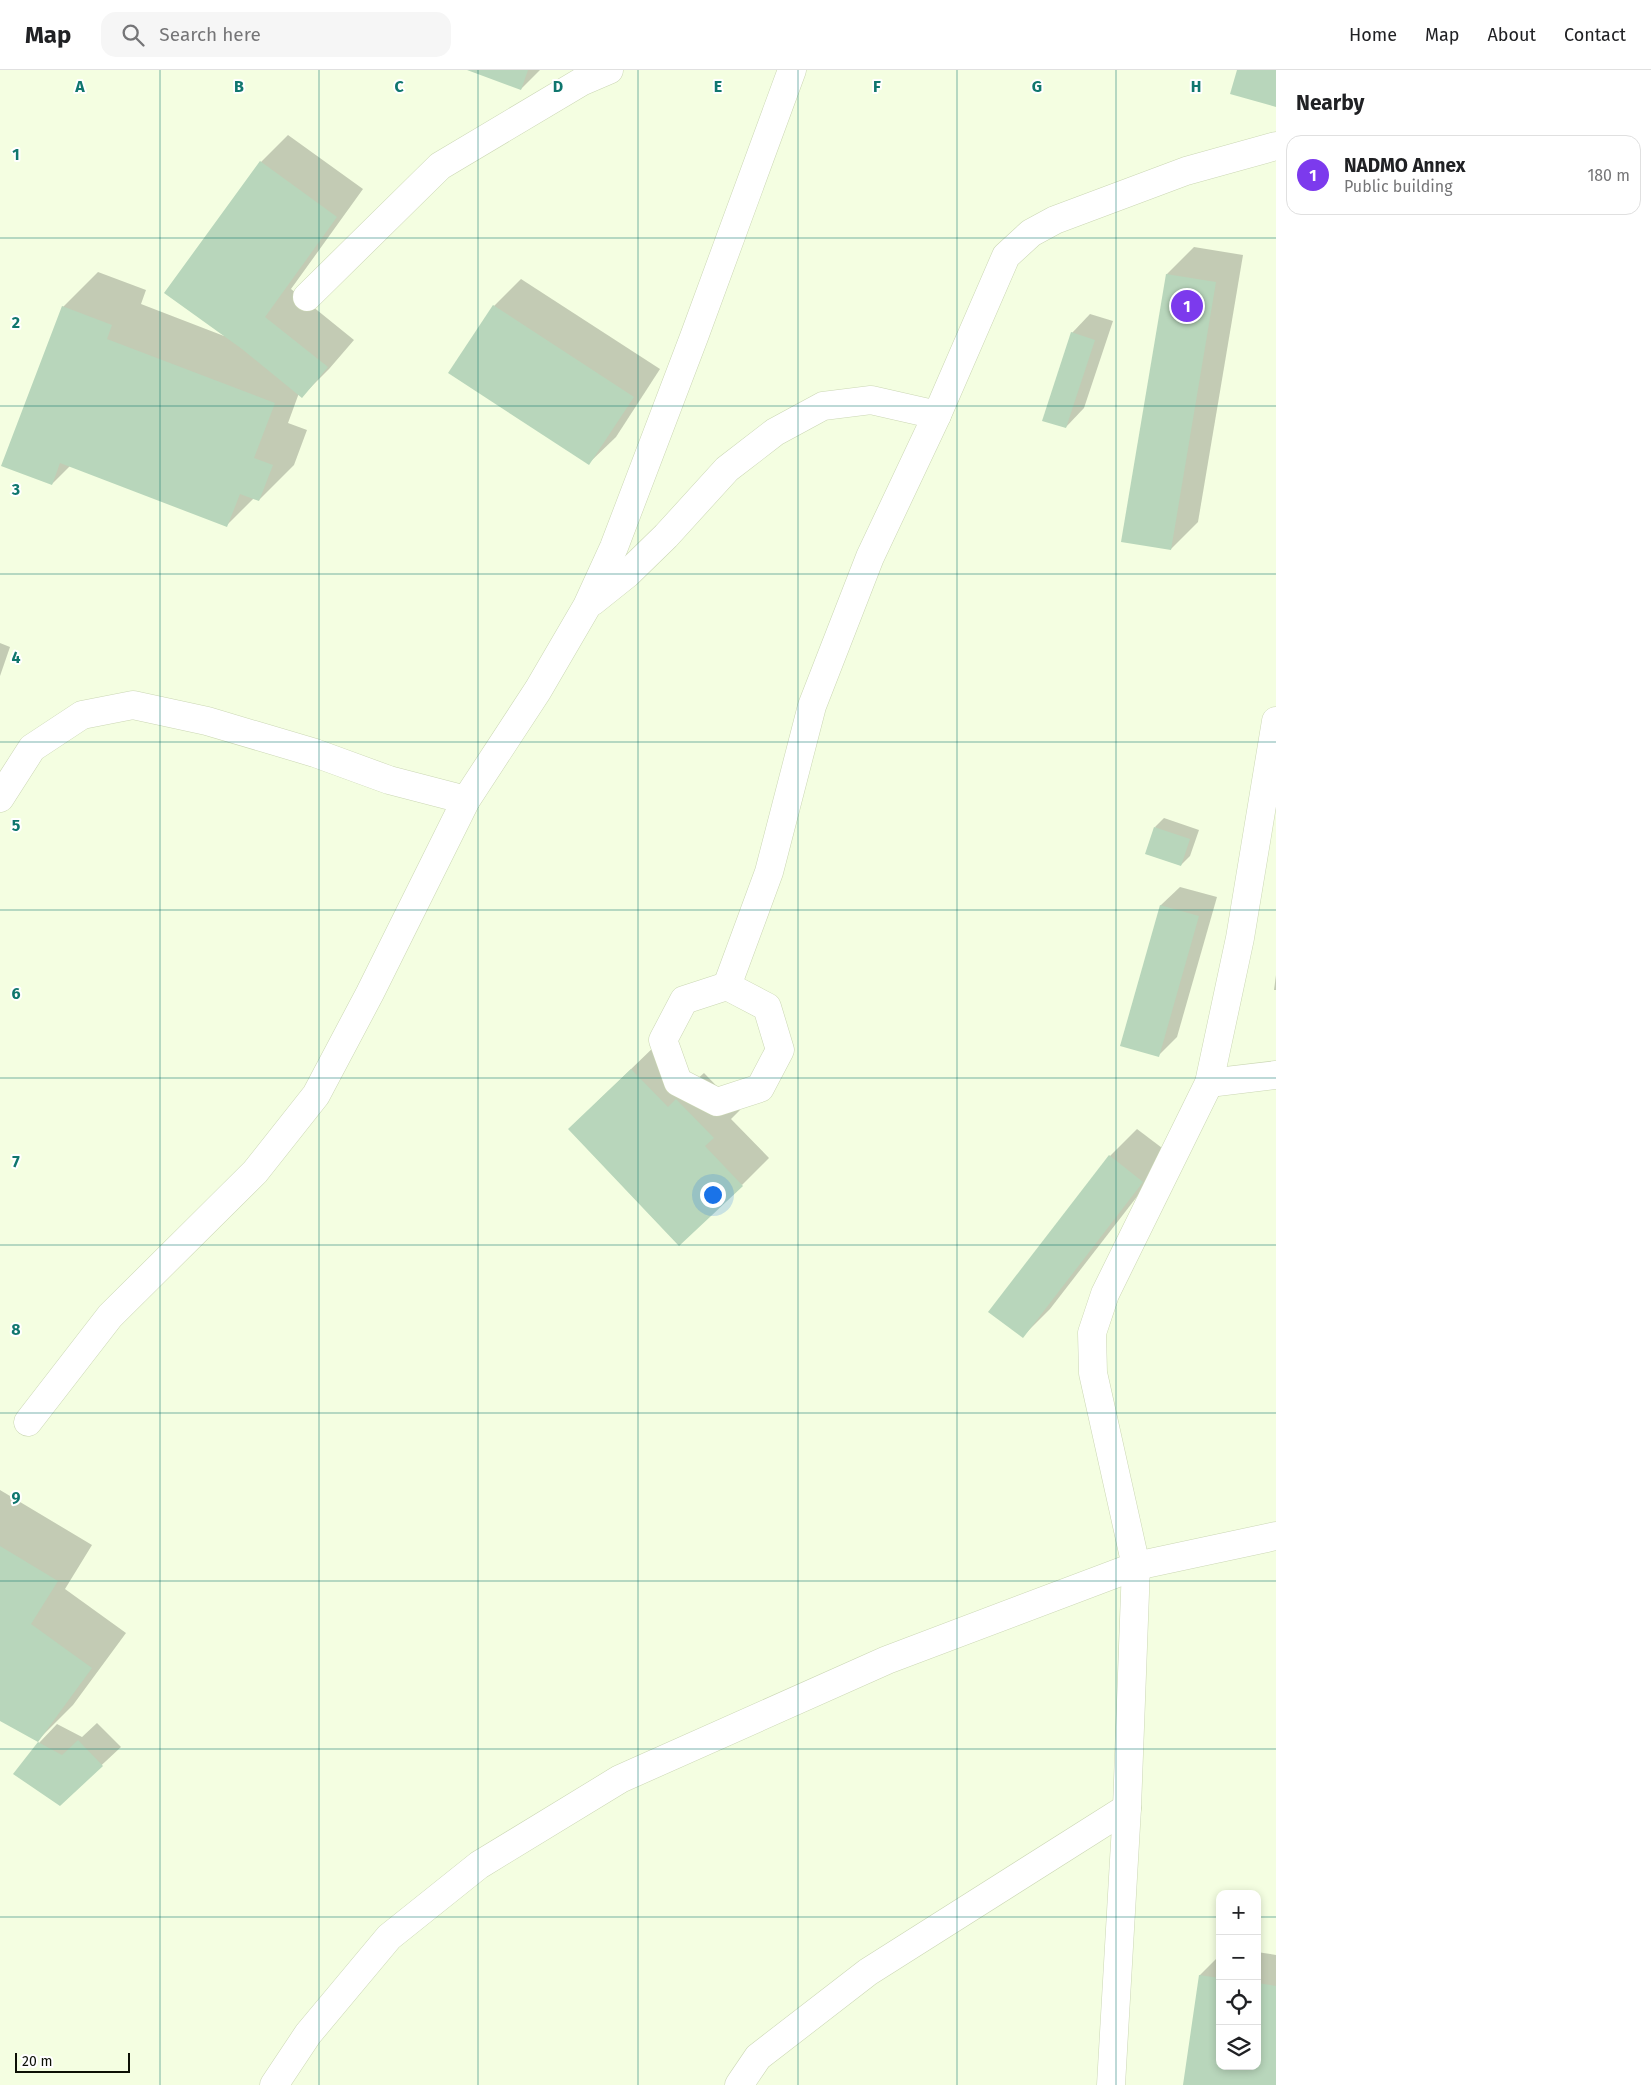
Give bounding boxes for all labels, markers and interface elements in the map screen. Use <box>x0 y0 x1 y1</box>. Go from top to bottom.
search box <box>101 12 451 57</box>
text: Map <box>25 21 71 49</box>
icon: search <box>119 21 147 49</box>
text: Search here <box>159 23 261 46</box>
text: Home <box>1349 24 1397 46</box>
text: Map <box>1425 24 1459 46</box>
text: About <box>1487 24 1536 46</box>
text: Contact <box>1564 24 1626 46</box>
text: A <box>74 77 85 96</box>
text: B <box>234 77 244 96</box>
text: C <box>394 77 404 96</box>
text: D <box>553 77 563 96</box>
text: E <box>714 77 722 96</box>
text: F <box>873 77 881 96</box>
text: G <box>1032 77 1042 96</box>
text: H <box>1191 77 1201 96</box>
text: Nearby <box>1296 90 1364 116</box>
text: 1 <box>12 145 20 164</box>
text: NADMO Annex <box>1344 154 1466 177</box>
text: 1 <box>1309 166 1317 185</box>
text: 180 m <box>1587 166 1630 185</box>
text: Public building <box>1344 177 1452 196</box>
pin: 1 <box>1171 287 1203 325</box>
text: 2 <box>12 313 20 332</box>
text: 3 <box>11 480 20 499</box>
text: 4 <box>11 648 21 667</box>
text: 5 <box>12 816 21 835</box>
text: 6 <box>11 984 21 1003</box>
text: 7 <box>12 1152 20 1171</box>
your location <box>700 1182 726 1208</box>
text: 8 <box>11 1320 21 1339</box>
text: 9 <box>12 1488 21 1507</box>
map controls <box>1216 1890 1261 2070</box>
button: + <box>1216 1890 1261 1935</box>
button: − <box>1216 1935 1261 1980</box>
button: locate <box>1216 1980 1261 2025</box>
button: layers <box>1216 2025 1261 2070</box>
scale bar <box>15 2050 130 2073</box>
text: 20 m <box>22 2053 52 2070</box>

